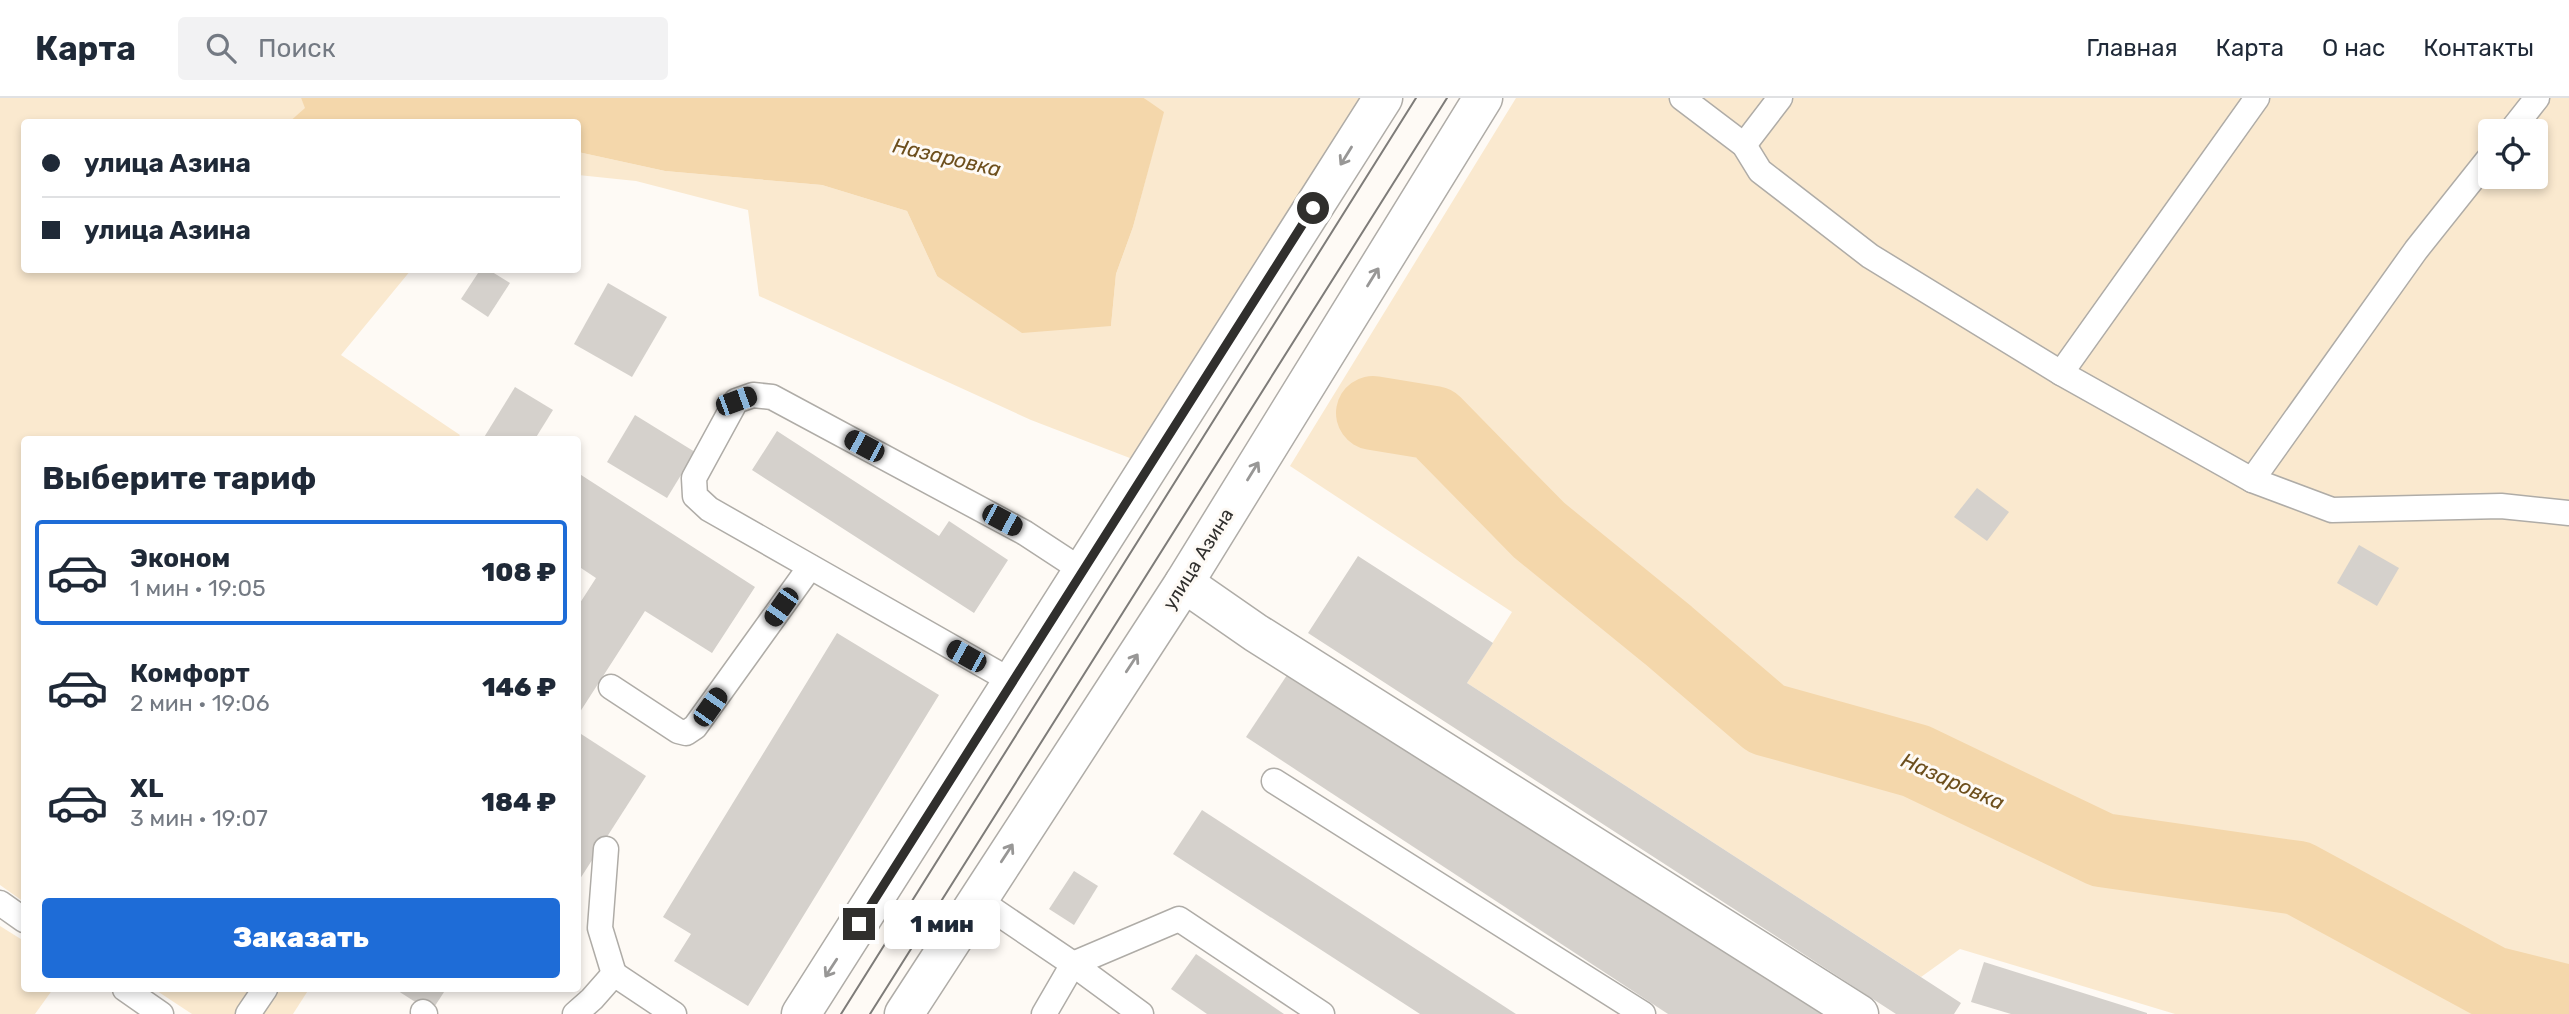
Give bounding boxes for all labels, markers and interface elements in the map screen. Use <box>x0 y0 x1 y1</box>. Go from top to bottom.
search box <box>178 17 668 80</box>
text: Карта <box>35 29 136 68</box>
icon: search <box>202 29 240 67</box>
text: Поиск <box>258 33 336 64</box>
text: Главная <box>2086 34 2178 62</box>
text: Карта <box>2216 34 2284 62</box>
text: О нас <box>2322 34 2385 62</box>
text: Контакты <box>2423 34 2534 62</box>
map controls <box>2478 119 2548 189</box>
button: locate <box>2478 119 2548 189</box>
water label: Назаровка <box>890 132 1004 182</box>
one-way arrow <box>1339 145 1353 165</box>
text: улица Азина <box>84 148 251 179</box>
route start <box>1297 192 1329 224</box>
text: улица Азина <box>84 215 251 246</box>
one-way arrow <box>1365 268 1380 287</box>
car <box>713 384 760 418</box>
car <box>841 427 888 465</box>
text: Выберите тариф <box>42 459 316 497</box>
one-way arrow <box>1247 461 1261 481</box>
car <box>979 501 1026 539</box>
street label: улица Азина <box>1158 504 1238 614</box>
icon: car <box>46 541 109 604</box>
text: Эконом <box>130 543 230 574</box>
text: 108 ₽ <box>482 557 556 588</box>
text: 1 мин · 19:05 <box>130 574 266 602</box>
car <box>761 584 802 630</box>
car <box>943 637 990 675</box>
one-way arrow <box>1125 654 1139 673</box>
icon: car <box>46 656 109 719</box>
text: Комфорт <box>130 658 250 689</box>
text: 146 ₽ <box>482 672 556 703</box>
car <box>690 684 731 730</box>
text: 2 мин · 19:06 <box>130 689 270 717</box>
water label: Назаровка <box>1897 747 2009 815</box>
icon: car <box>46 771 109 834</box>
text: XL <box>130 773 163 804</box>
text: 184 ₽ <box>481 787 556 818</box>
text: 3 мин · 19:07 <box>130 804 268 832</box>
one-way arrow <box>1001 844 1015 864</box>
button: Заказать <box>42 898 560 978</box>
callout: 1 мин <box>884 900 999 948</box>
route end <box>843 908 875 940</box>
text: 1 мин <box>910 910 974 938</box>
one-way arrow <box>823 958 837 978</box>

